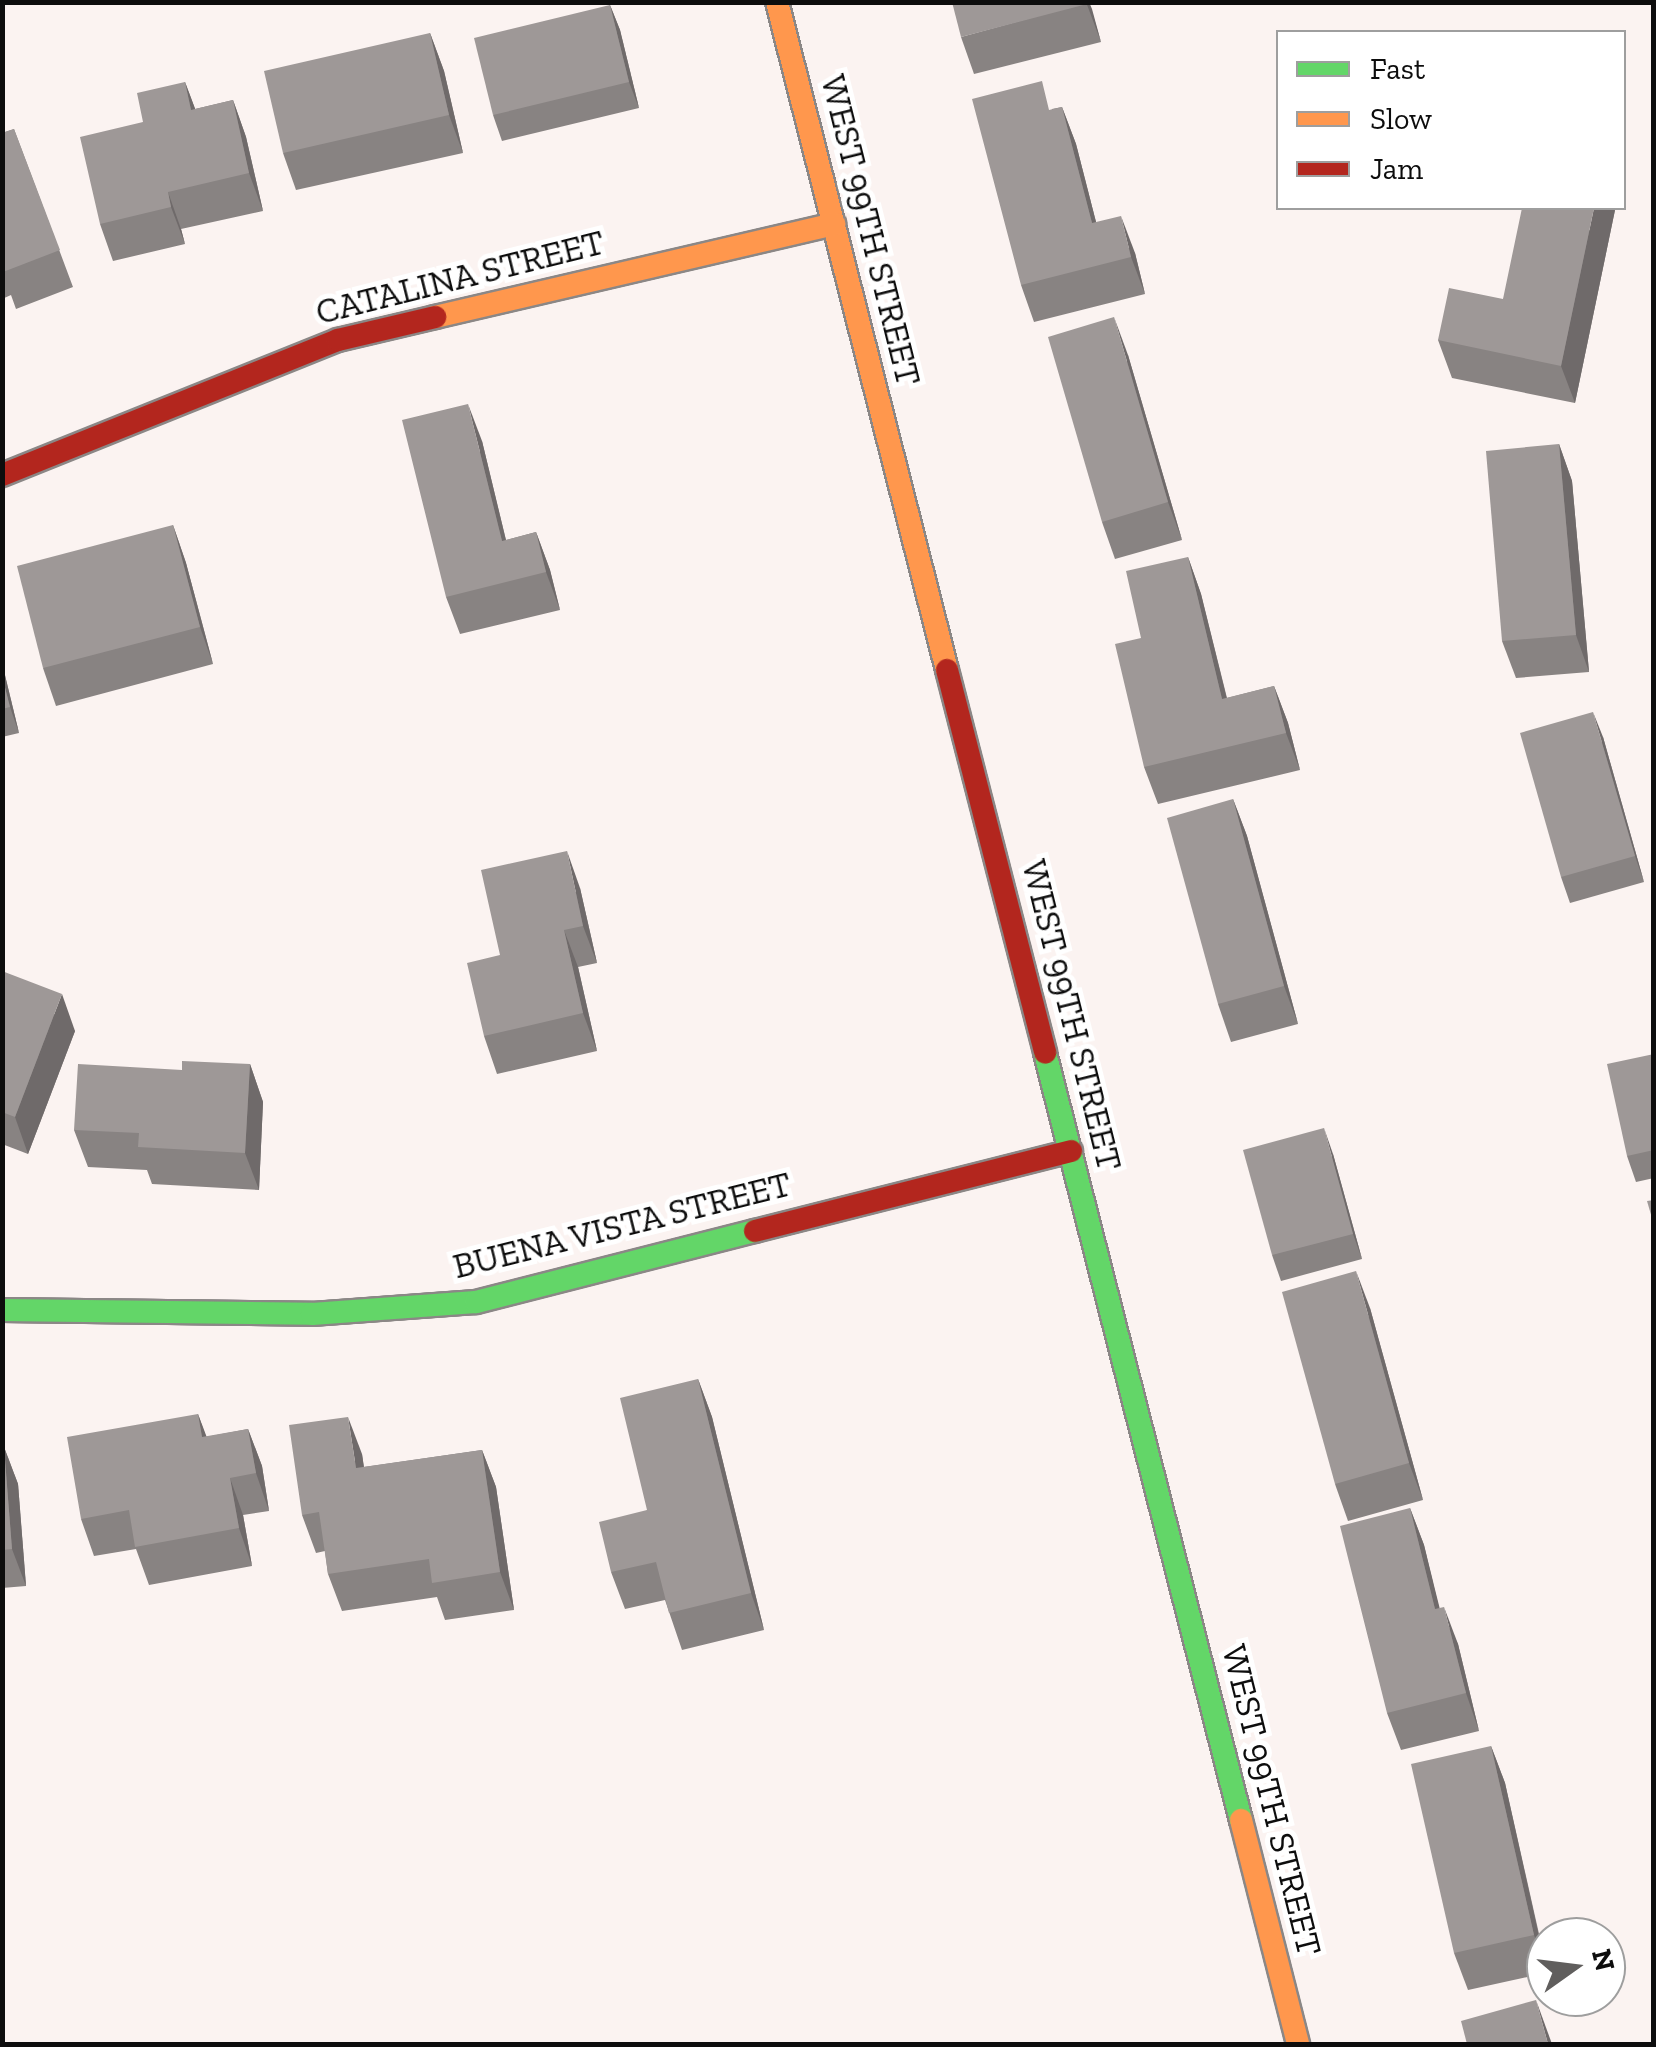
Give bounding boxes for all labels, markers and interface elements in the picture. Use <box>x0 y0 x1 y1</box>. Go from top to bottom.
legend <box>1276 30 1626 210</box>
text: Fast <box>1370 51 1425 87</box>
street label: WEST 99TH STREET <box>812 70 930 390</box>
text: Slow <box>1370 101 1432 137</box>
text: Jam <box>1370 151 1423 187</box>
street label: CATALINA STREET <box>311 221 609 333</box>
street label: WEST 99TH STREET <box>1013 855 1131 1175</box>
street label: BUENA VISTA STREET <box>447 1162 797 1288</box>
street label: WEST 99TH STREET <box>1213 1640 1331 1960</box>
north arrow <box>1526 1917 1626 2017</box>
text: N <box>1585 1946 1622 1974</box>

